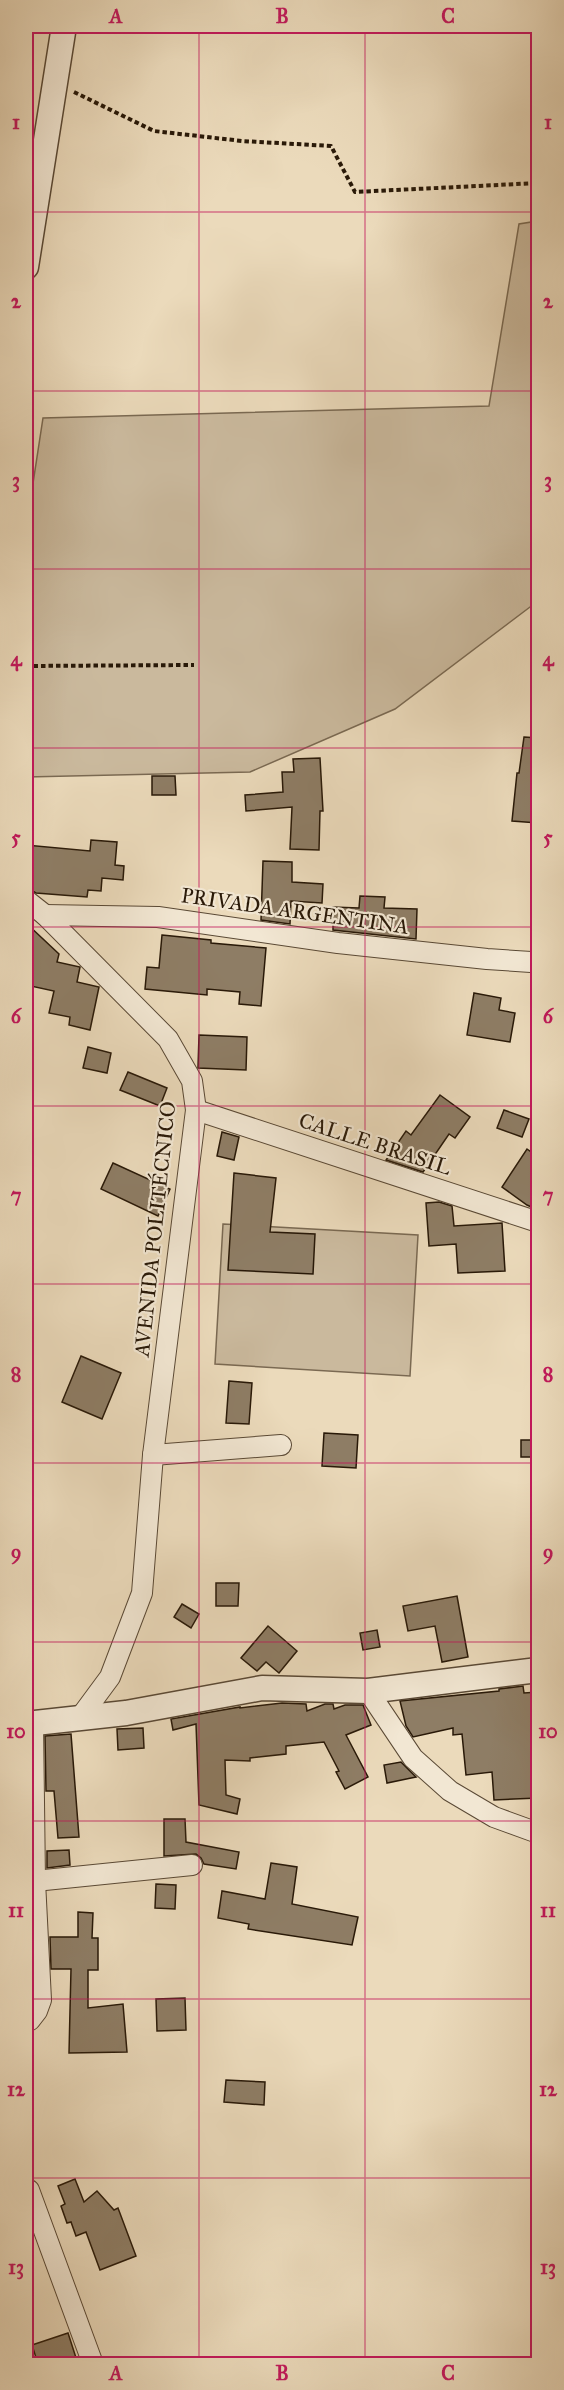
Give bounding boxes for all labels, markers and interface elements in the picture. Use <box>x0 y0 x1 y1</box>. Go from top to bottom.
text: A <box>107 4 123 28</box>
text: B <box>275 4 289 28</box>
text: C <box>441 4 455 28</box>
text: 1 <box>12 110 20 134</box>
text: 1 <box>544 110 552 134</box>
text: 2 <box>11 289 22 313</box>
text: 2 <box>543 289 554 313</box>
text: 3 <box>12 468 20 493</box>
text: 3 <box>544 468 552 493</box>
text: 4 <box>10 647 22 672</box>
text: 4 <box>542 647 554 672</box>
text: 5 <box>11 825 21 849</box>
text: 5 <box>543 825 553 849</box>
street label: PRIVADA ARGENTINA <box>179 882 411 940</box>
text: 6 <box>11 1004 23 1028</box>
text: 6 <box>543 1004 555 1028</box>
street label: AVENIDA POLITÉCNICO <box>128 1100 181 1359</box>
street label: CALLE BRASIL <box>296 1107 455 1181</box>
text: 7 <box>11 1183 22 1207</box>
text: 7 <box>543 1183 554 1207</box>
text: 8 <box>11 1362 21 1386</box>
text: 8 <box>543 1362 553 1386</box>
text: 9 <box>11 1540 21 1565</box>
text: 9 <box>543 1540 553 1565</box>
text: 10 <box>6 1719 26 1743</box>
text: 10 <box>538 1719 558 1743</box>
text: 11 <box>8 1898 24 1922</box>
text: 11 <box>540 1898 556 1922</box>
text: 12 <box>7 2077 26 2101</box>
text: 12 <box>539 2077 558 2101</box>
text: 13 <box>8 2255 24 2280</box>
text: 13 <box>540 2255 556 2280</box>
text: A <box>107 2361 123 2385</box>
text: B <box>275 2361 289 2385</box>
text: C <box>441 2361 455 2385</box>

